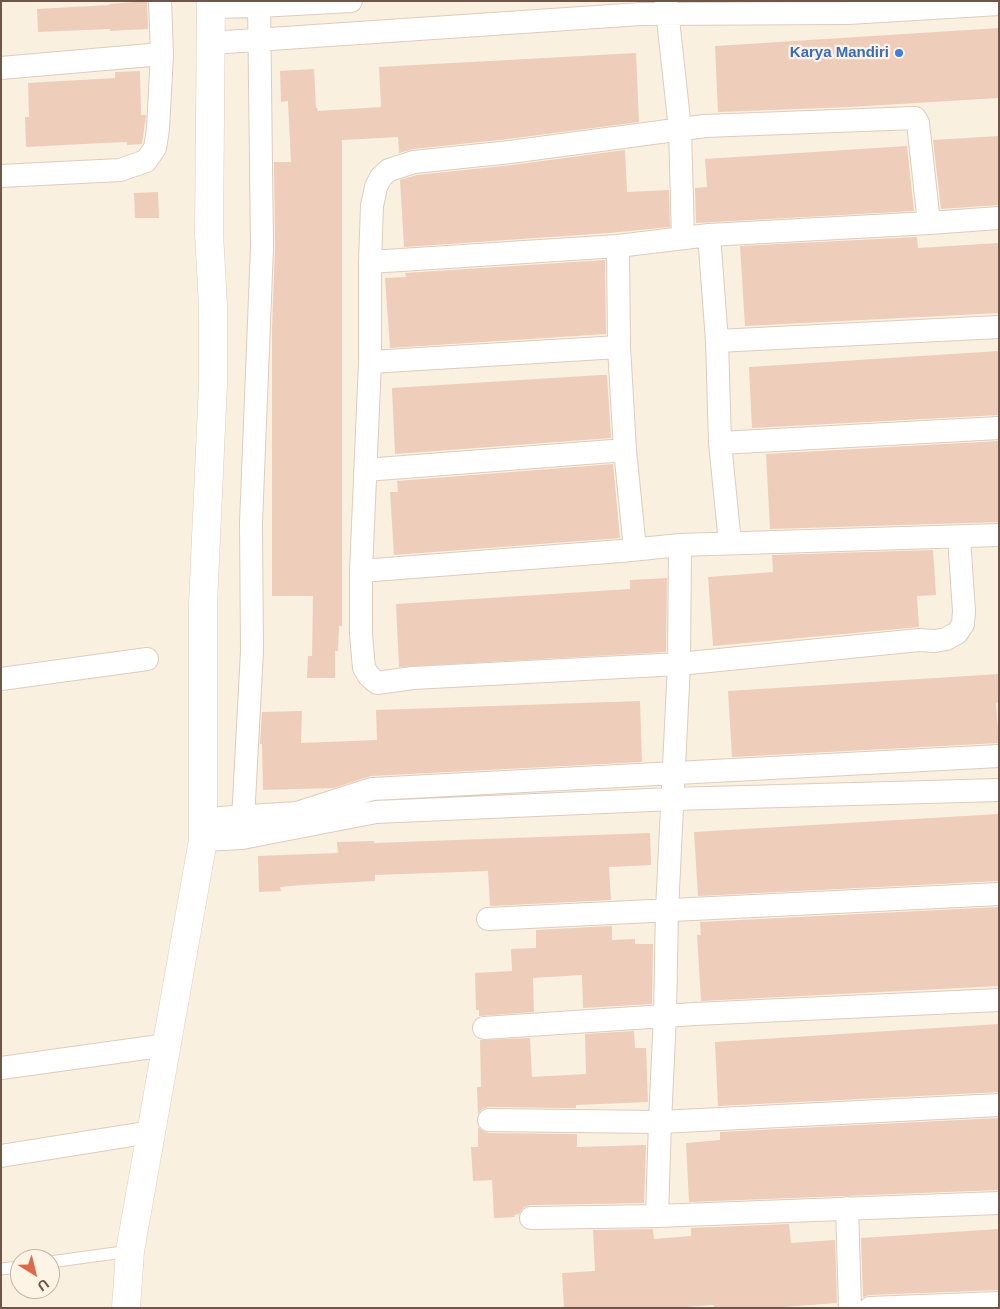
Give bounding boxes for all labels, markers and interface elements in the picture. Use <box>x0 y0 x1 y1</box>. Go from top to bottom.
place label: Karya Mandiri <box>790 44 889 62</box>
marker: Karya Mandiri <box>893 47 905 59</box>
north arrow <box>10 1249 60 1299</box>
text: U <box>34 1276 52 1295</box>

